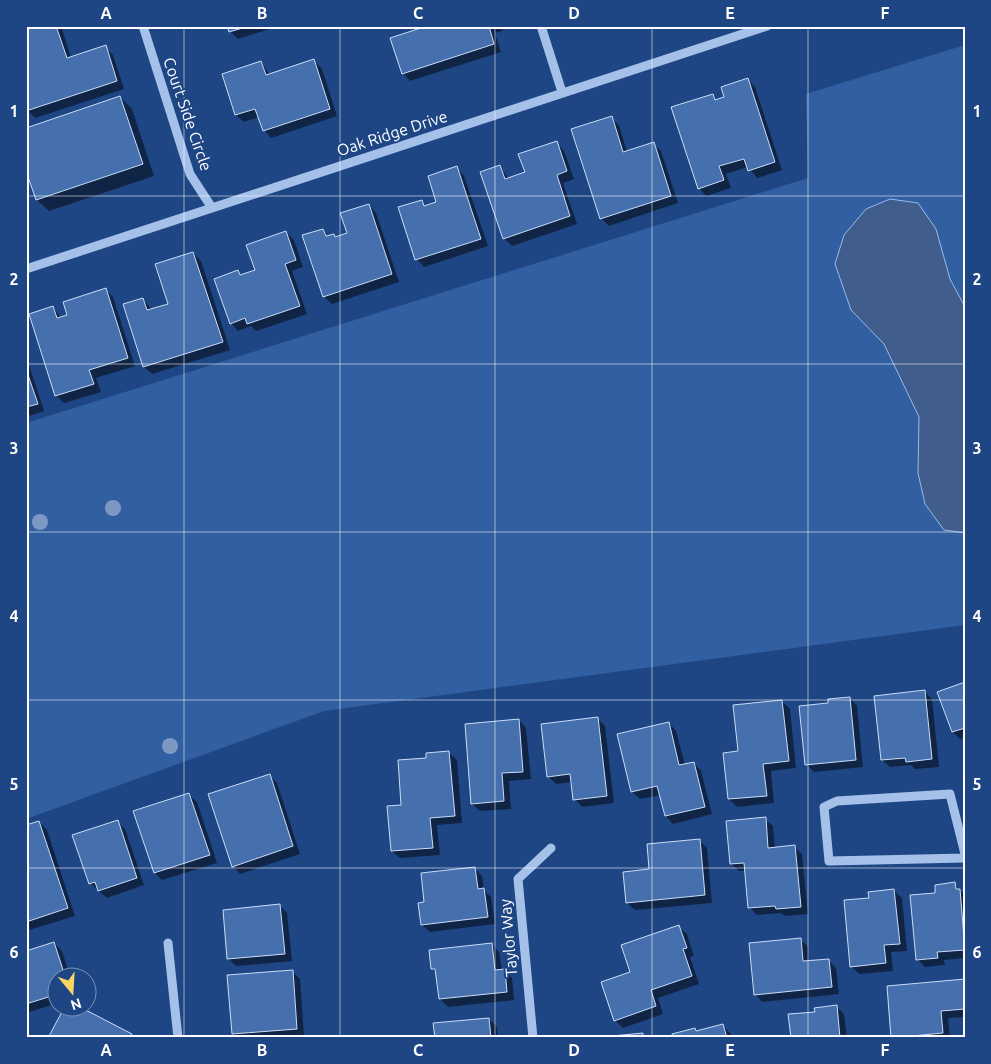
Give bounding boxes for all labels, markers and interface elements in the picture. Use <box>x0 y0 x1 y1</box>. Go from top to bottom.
text: A <box>100 4 112 22</box>
text: B <box>257 4 267 22</box>
text: C <box>413 4 423 22</box>
text: D <box>568 4 580 22</box>
text: E <box>725 4 735 22</box>
text: F <box>881 4 890 22</box>
street label: Court Side Circle <box>160 55 216 173</box>
text: 1 <box>9 102 19 120</box>
text: 1 <box>972 102 982 120</box>
street label: Oak Ridge Drive <box>334 107 450 159</box>
text: 2 <box>9 270 19 288</box>
text: 2 <box>972 270 982 288</box>
text: 3 <box>9 439 19 457</box>
text: 3 <box>972 439 982 457</box>
text: 4 <box>9 607 19 625</box>
text: 4 <box>972 607 982 625</box>
text: 5 <box>9 775 19 793</box>
text: 5 <box>972 775 982 793</box>
street label: Taylor Way <box>496 898 520 978</box>
text: 6 <box>9 943 19 961</box>
text: 6 <box>972 943 982 961</box>
north arrow <box>48 966 98 1016</box>
text: N <box>69 995 83 1014</box>
text: A <box>100 1041 112 1059</box>
text: B <box>257 1041 267 1059</box>
text: C <box>413 1041 423 1059</box>
text: D <box>568 1041 580 1059</box>
text: E <box>725 1041 735 1059</box>
text: F <box>881 1041 890 1059</box>

